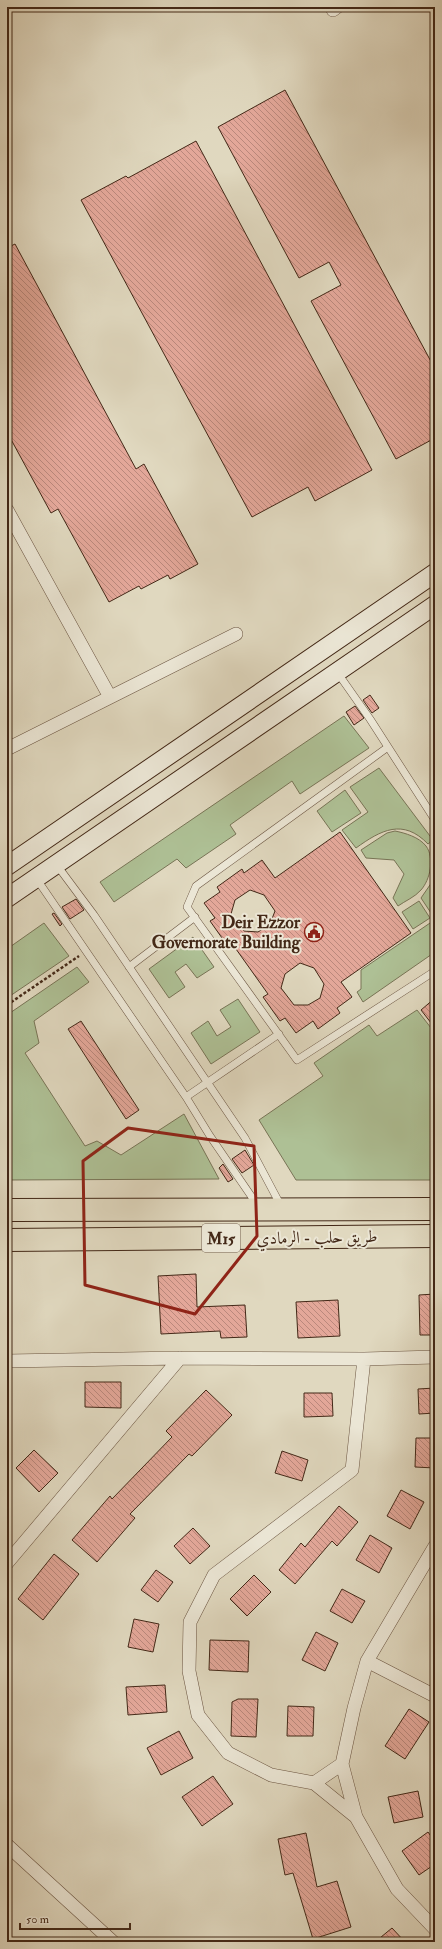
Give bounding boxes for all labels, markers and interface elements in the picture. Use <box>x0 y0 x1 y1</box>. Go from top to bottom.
place label: Deir Ezzor Governorate Building <box>152 912 301 954</box>
public building icon: Deir Ezzor Governorate Building <box>303 921 325 943</box>
road number: M15 <box>202 1224 240 1252</box>
street label: طريق حلب - الرمادي <box>256 1226 378 1252</box>
scale bar <box>20 1905 130 1931</box>
text: 50 m <box>26 1912 50 1927</box>

